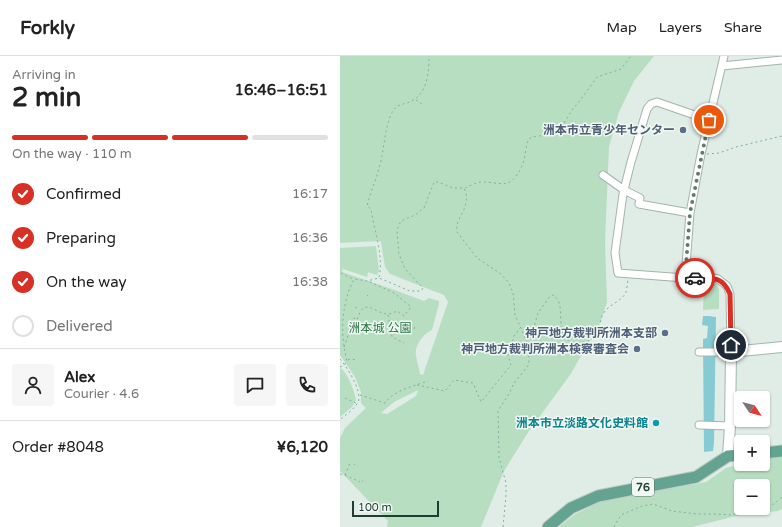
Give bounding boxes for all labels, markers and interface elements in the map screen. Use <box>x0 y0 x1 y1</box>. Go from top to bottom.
text: Forkly <box>20 17 75 39</box>
text: Map <box>607 19 637 36</box>
text: Layers <box>659 19 702 36</box>
text: Share <box>724 19 762 36</box>
text: Arriving in <box>12 67 76 83</box>
text: 16:46–16:51 <box>235 81 328 99</box>
text: 2 min <box>12 82 81 113</box>
pin <box>692 103 726 137</box>
icon: bag <box>698 109 720 131</box>
place label: 洲本市立青少年センター <box>543 123 675 137</box>
marker: 洲本市立青少年センター <box>678 125 688 135</box>
text: On the way · 110 m <box>12 146 132 162</box>
icon: check <box>12 183 34 205</box>
text: Confirmed <box>46 185 121 203</box>
text: 16:17 <box>292 186 328 202</box>
icon: check <box>12 227 34 249</box>
text: Preparing <box>46 229 116 247</box>
text: 16:36 <box>292 230 328 246</box>
courier <box>675 258 715 298</box>
icon: car <box>684 267 706 289</box>
icon: check <box>12 271 34 293</box>
text: On the way <box>46 273 126 291</box>
text: 16:38 <box>292 274 328 290</box>
text: Delivered <box>46 317 113 335</box>
park label: 洲本城 公園 <box>348 321 412 335</box>
place label: 神戸地方裁判所洲本支部 <box>525 326 657 340</box>
marker: 神戸地方裁判所洲本支部 <box>660 328 670 338</box>
pin <box>714 328 748 362</box>
icon: home <box>720 334 742 356</box>
place label: 神戸地方裁判所洲本検察審査会 <box>461 342 629 356</box>
marker: 神戸地方裁判所洲本検察審査会 <box>632 344 642 354</box>
button: person <box>12 364 54 406</box>
button: chat <box>234 364 276 406</box>
button: phone <box>286 364 328 406</box>
text: Alex <box>64 368 95 386</box>
text: Courier · 4.6 <box>64 386 139 402</box>
north arrow <box>734 391 770 427</box>
map controls <box>734 391 770 515</box>
place label: 洲本市立淡路文化史料館 <box>516 416 648 430</box>
marker: 洲本市立淡路文化史料館 <box>651 418 661 428</box>
button: + <box>734 435 770 471</box>
text: Order #8048 <box>12 438 104 456</box>
text: ¥6,120 <box>277 438 328 456</box>
road number: 76 <box>632 478 654 496</box>
button: − <box>734 479 770 515</box>
scale bar <box>352 499 439 518</box>
text: 100 m <box>358 501 392 514</box>

